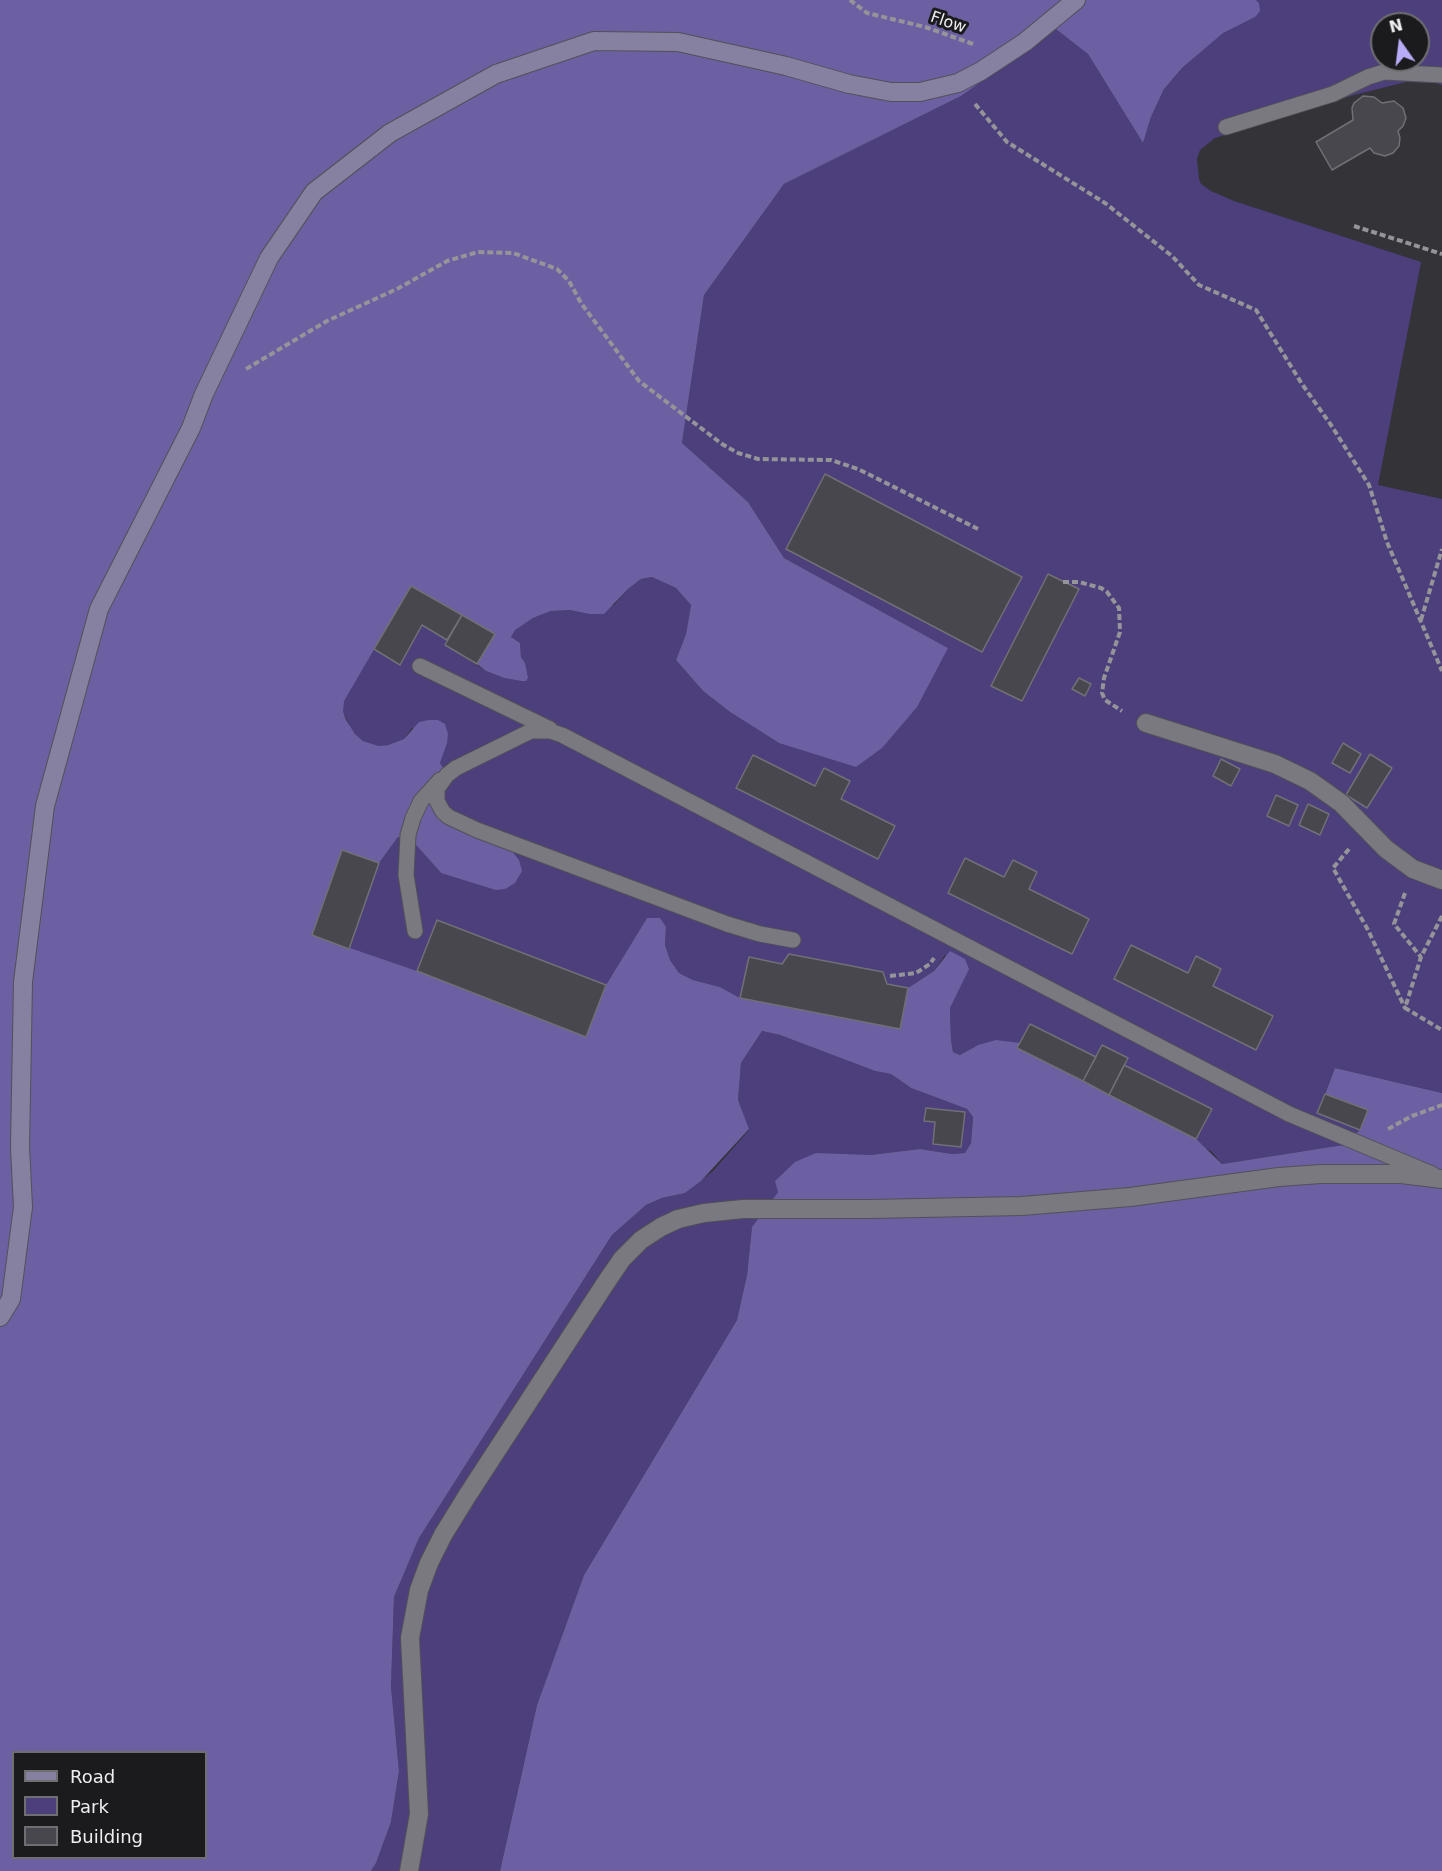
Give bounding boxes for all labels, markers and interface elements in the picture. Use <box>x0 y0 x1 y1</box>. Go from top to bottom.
street label: Flow <box>928 8 968 38</box>
north arrow <box>1370 12 1430 72</box>
text: N <box>1387 15 1405 37</box>
legend <box>12 1751 207 1859</box>
text: Road <box>70 1766 115 1787</box>
text: Park <box>70 1796 109 1817</box>
text: Building <box>70 1826 143 1847</box>

